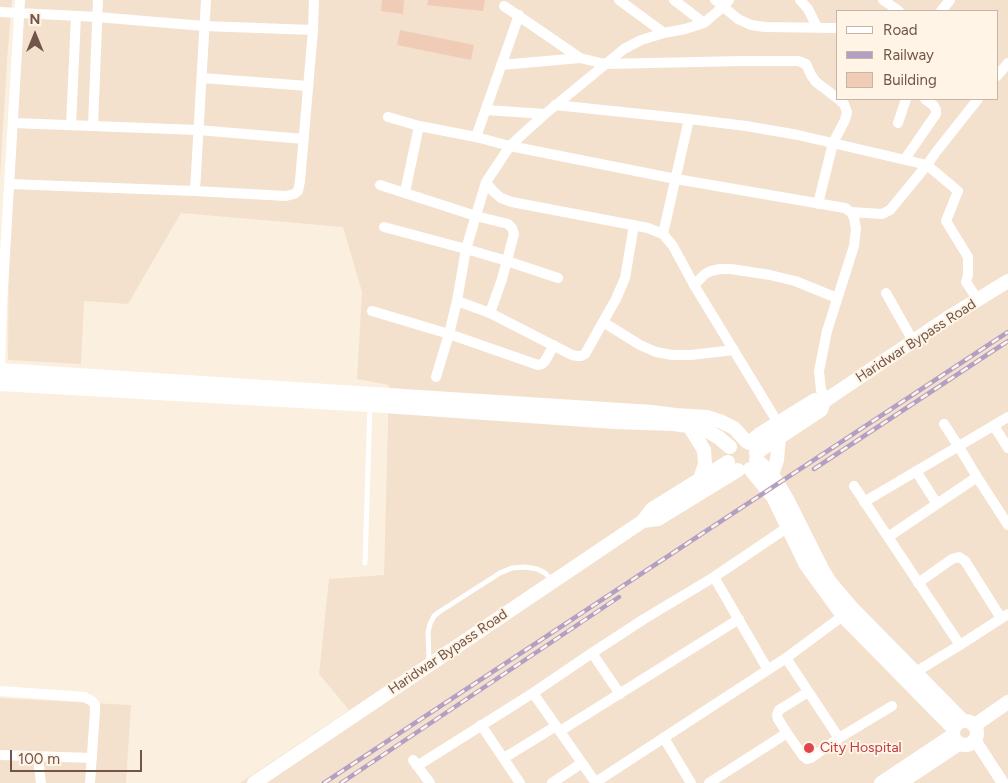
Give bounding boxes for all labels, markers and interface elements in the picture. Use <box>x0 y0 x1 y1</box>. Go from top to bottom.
north arrow <box>10 10 60 60</box>
legend <box>836 10 998 100</box>
text: N <box>30 11 40 28</box>
text: Road <box>883 21 918 39</box>
text: Railway <box>883 46 934 64</box>
text: Building <box>883 71 937 89</box>
street label: Haridwar Bypass Road <box>853 296 979 386</box>
street label: Haridwar Bypass Road <box>385 606 511 698</box>
scale bar <box>12 740 145 772</box>
place label: City Hospital <box>820 740 902 756</box>
marker: City Hospital <box>802 741 816 755</box>
text: 100 m <box>18 750 60 768</box>

